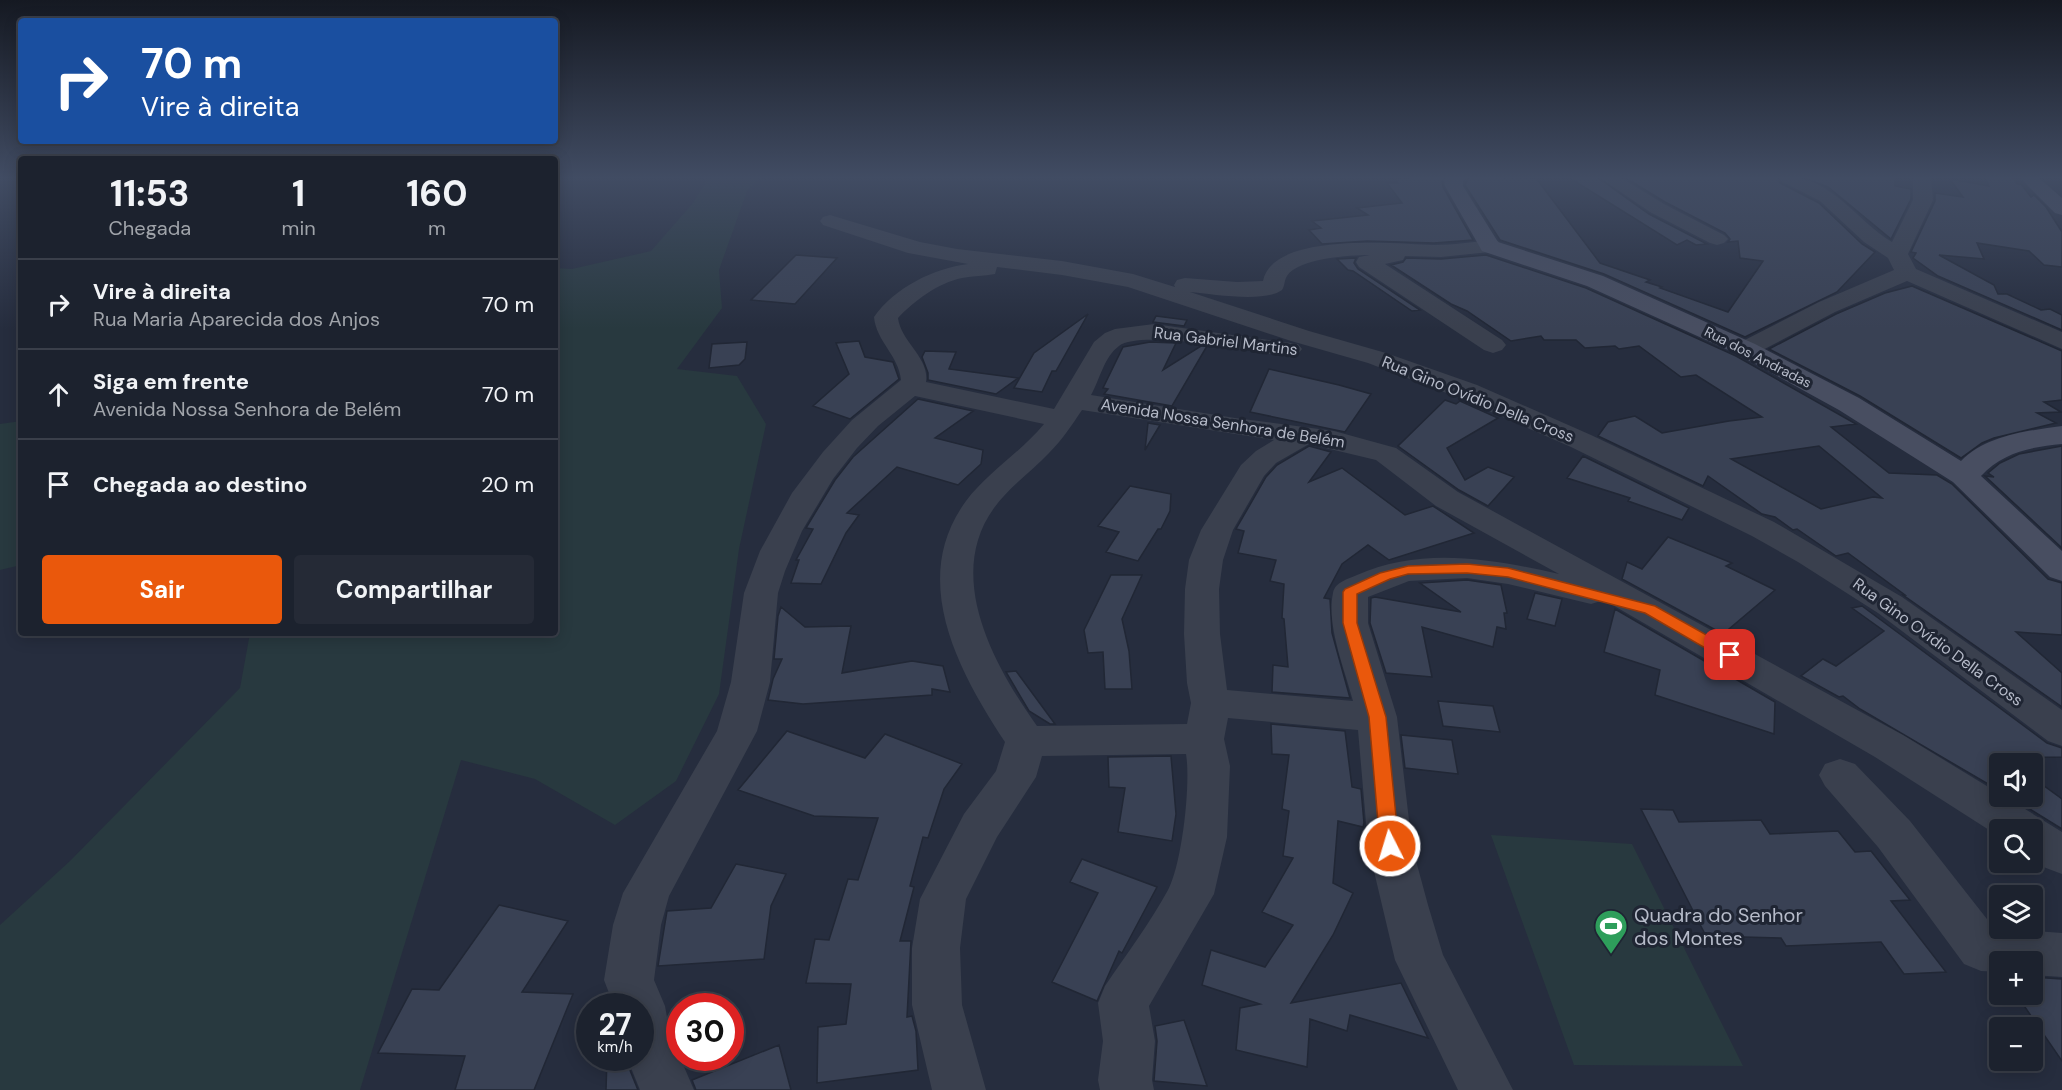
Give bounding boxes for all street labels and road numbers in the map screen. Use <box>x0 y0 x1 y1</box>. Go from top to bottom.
street label: Rua Gabriel Martins <box>1153 322 1299 360</box>
street label: Rua dos Andradas <box>1701 322 1815 392</box>
street label: Rua Gino Ovídio Della Cross <box>1379 351 1577 447</box>
street label: Avenida Nossa Senhora de Belém <box>1100 393 1346 453</box>
street label: Rua Gino Ovídio Della Cross <box>1849 573 2027 711</box>

